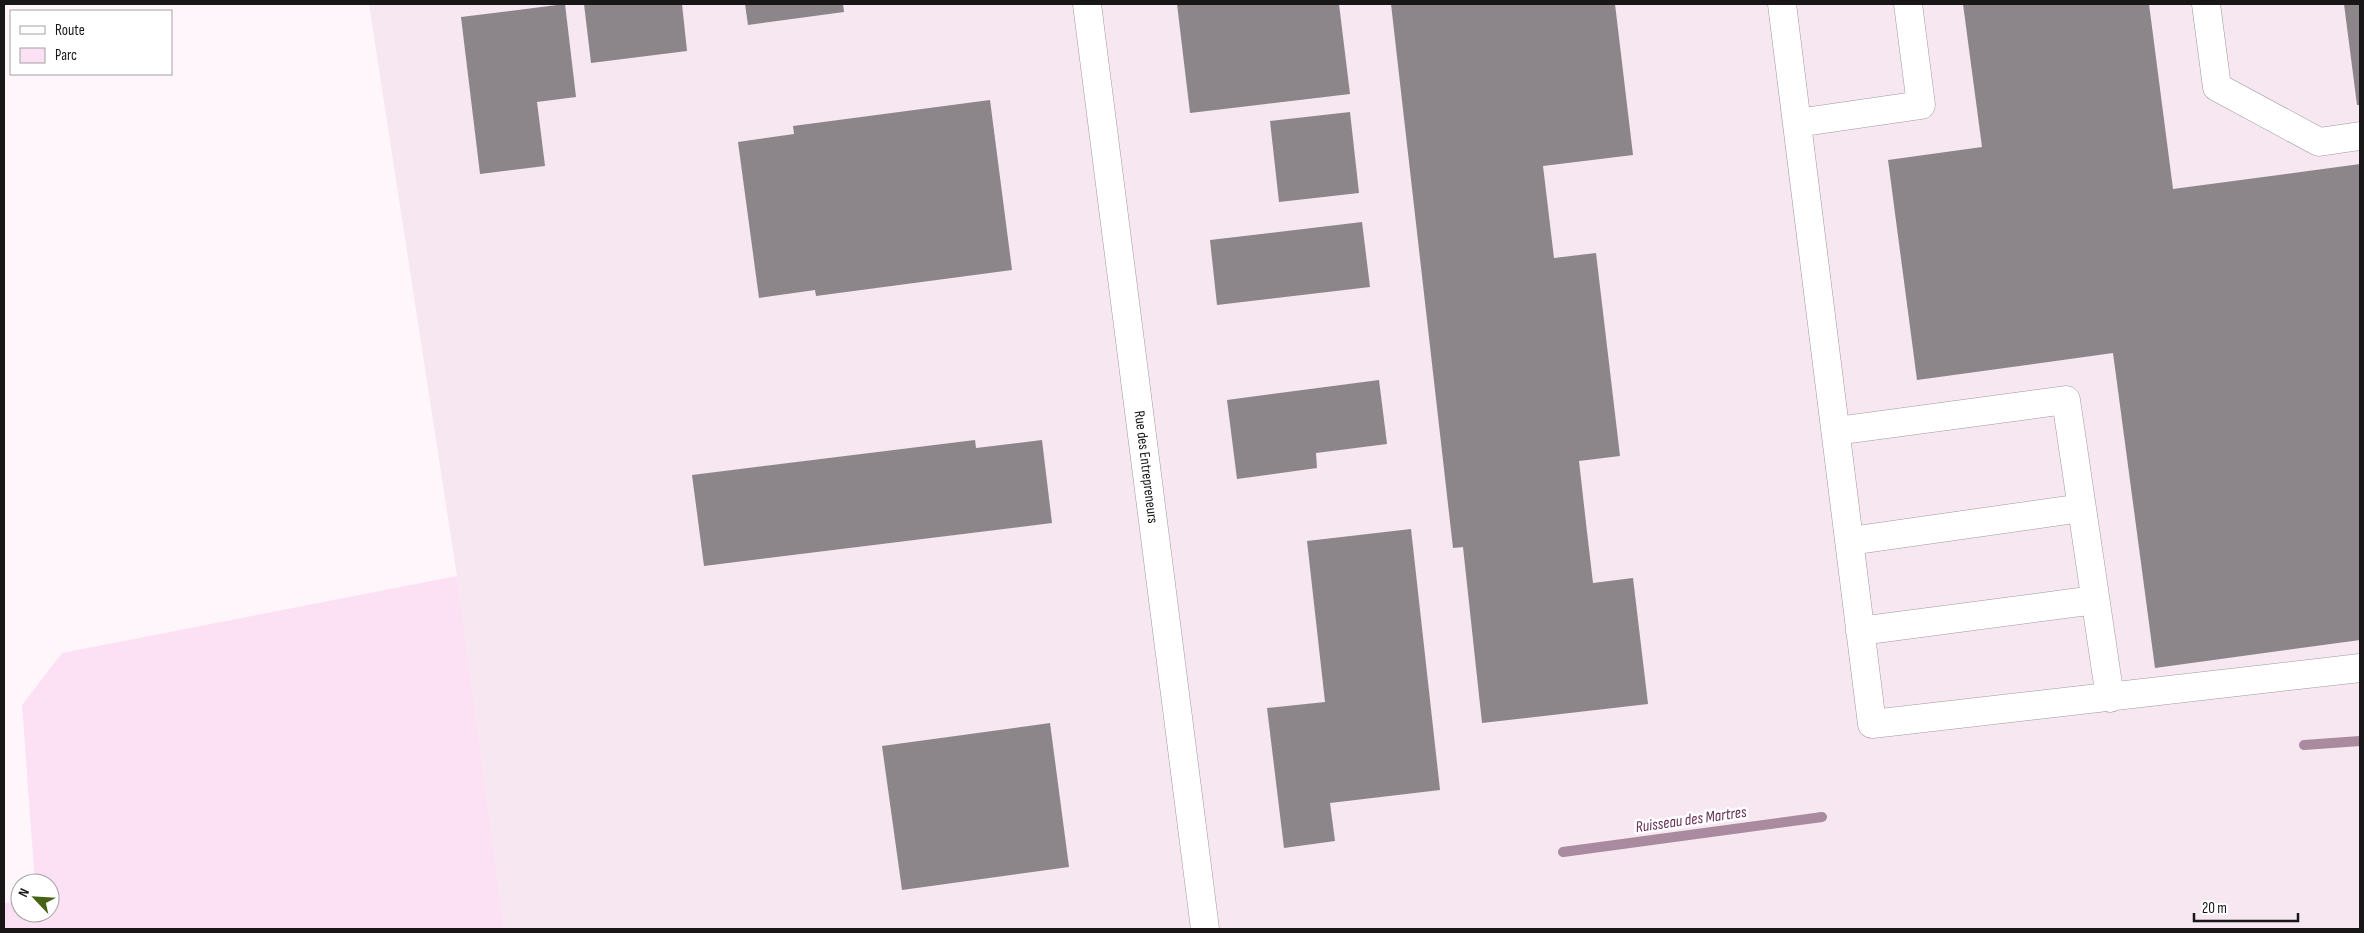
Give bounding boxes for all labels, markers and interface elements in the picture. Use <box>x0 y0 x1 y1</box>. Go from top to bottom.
legend <box>10 10 172 75</box>
text: Route <box>55 21 85 40</box>
text: Parc <box>55 46 77 65</box>
street label: Rue des Entrepreneurs <box>1130 409 1162 525</box>
water label: Ruisseau des Martres <box>1634 803 1748 837</box>
north arrow <box>10 873 60 923</box>
text: N <box>14 886 33 900</box>
scale bar <box>2194 890 2298 922</box>
text: 20 m <box>2202 899 2227 918</box>

